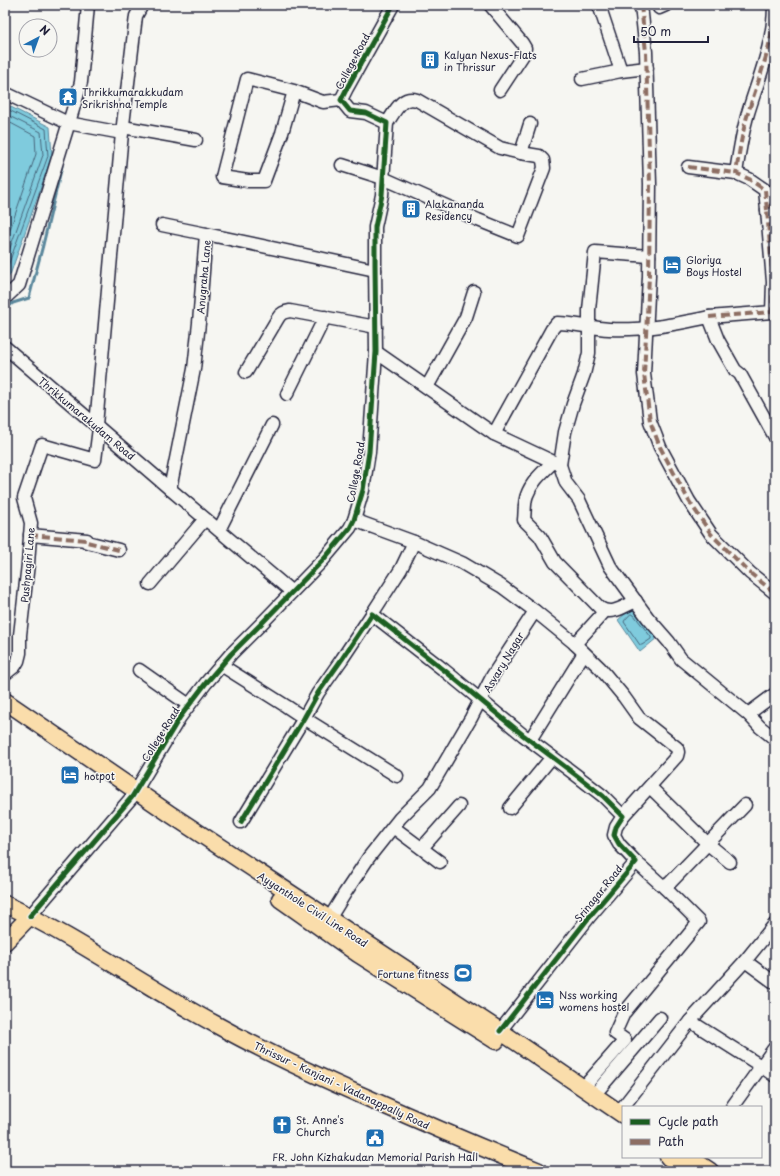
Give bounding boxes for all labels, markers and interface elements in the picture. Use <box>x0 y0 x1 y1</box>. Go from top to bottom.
north arrow <box>18 18 58 58</box>
scale bar <box>634 18 708 44</box>
text: N <box>36 21 54 40</box>
text: 50 m <box>640 22 671 40</box>
street label: College Road <box>331 30 373 92</box>
place label: Kalyan Nexus-Flats in Thrissur <box>444 47 537 74</box>
building icon: Kalyan Nexus-Flats in Thrissur <box>419 49 441 71</box>
place label: Thrikkumarakkudam Srikrishna Temple <box>82 84 183 111</box>
temple icon: Thrikkumarakkudam Srikrishna Temple <box>57 86 79 108</box>
place label: Alakananda Residency <box>425 196 485 223</box>
building icon: Alakananda Residency <box>400 198 422 220</box>
street label: Anugraha Lane <box>192 239 214 315</box>
place label: Gloriya Boys Hostel <box>686 252 742 279</box>
hotel icon: Gloriya Boys Hostel <box>661 254 683 276</box>
street label: Thrikkumarakudam Road <box>35 373 139 463</box>
street label: College Road <box>342 440 368 504</box>
street label: Pushpagiri Lane <box>16 526 38 603</box>
street label: Asvary Nagar <box>479 629 528 696</box>
street label: College Road <box>137 704 183 764</box>
hotel icon: hotpot <box>59 764 81 786</box>
place label: hotpot <box>84 768 115 783</box>
street label: Srinagar Road <box>570 861 626 925</box>
street label: Ayyanthole Civil Line Road <box>254 868 371 951</box>
sports icon: Fortune fitness <box>452 962 474 984</box>
place label: Fortune fitness <box>377 966 449 981</box>
place label: Nss working womens hostel <box>559 987 629 1014</box>
hotel icon: Nss working womens hostel <box>534 989 556 1011</box>
street label: Thrissur - Kanjani - Vadanappally Road <box>251 1038 433 1133</box>
legend <box>622 1106 762 1158</box>
place label: St. Anne's Church <box>296 1112 344 1139</box>
text: Cycle path <box>658 1112 719 1130</box>
church icon: St. Anne's Church <box>271 1114 293 1136</box>
public building icon: FR. John Kizhakudan Memorial Parish Hall <box>364 1127 386 1149</box>
text: Path <box>658 1132 684 1150</box>
place label: FR. John Kizhakudan Memorial Parish Hall <box>272 1149 478 1164</box>

